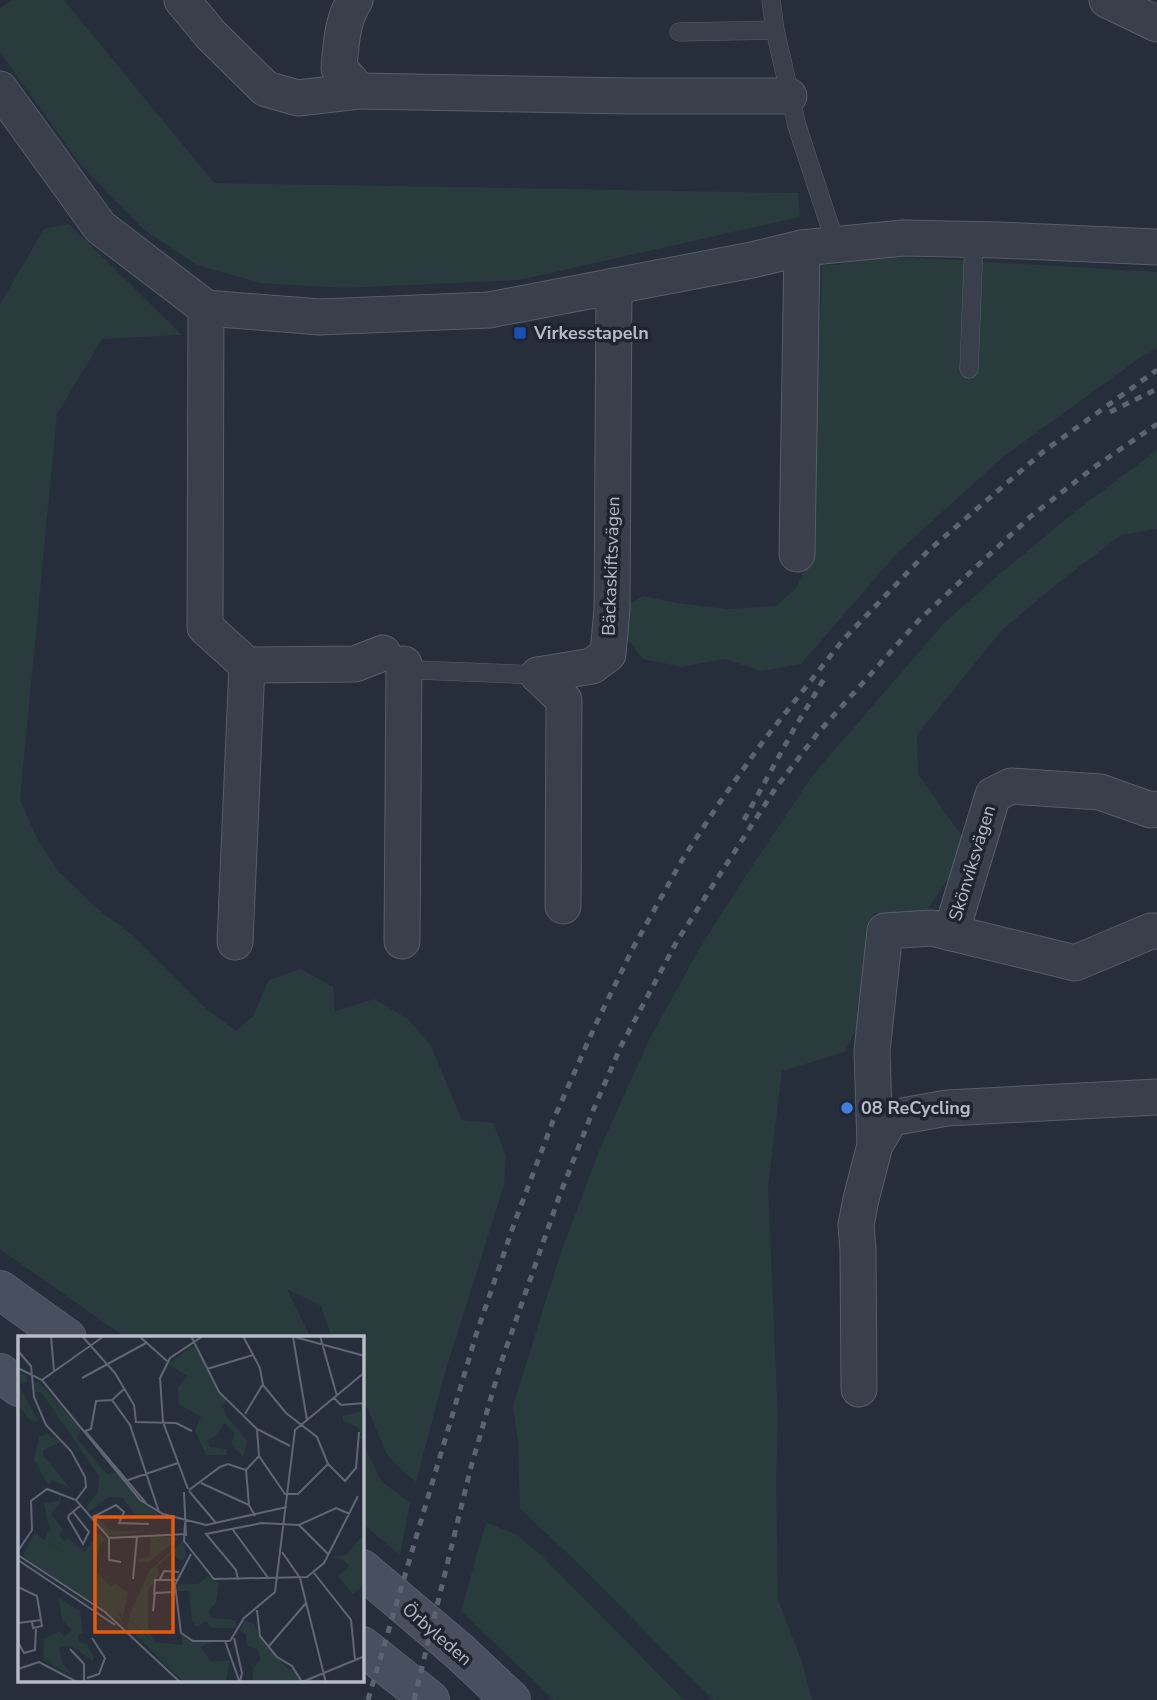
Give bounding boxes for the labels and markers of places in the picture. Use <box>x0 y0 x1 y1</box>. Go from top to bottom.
place label: Virkesstapeln <box>533 321 649 345</box>
marker: Virkesstapeln <box>512 325 528 341</box>
place label: 08 ReCycling <box>861 1096 971 1120</box>
marker: 08 ReCycling <box>839 1100 855 1116</box>

